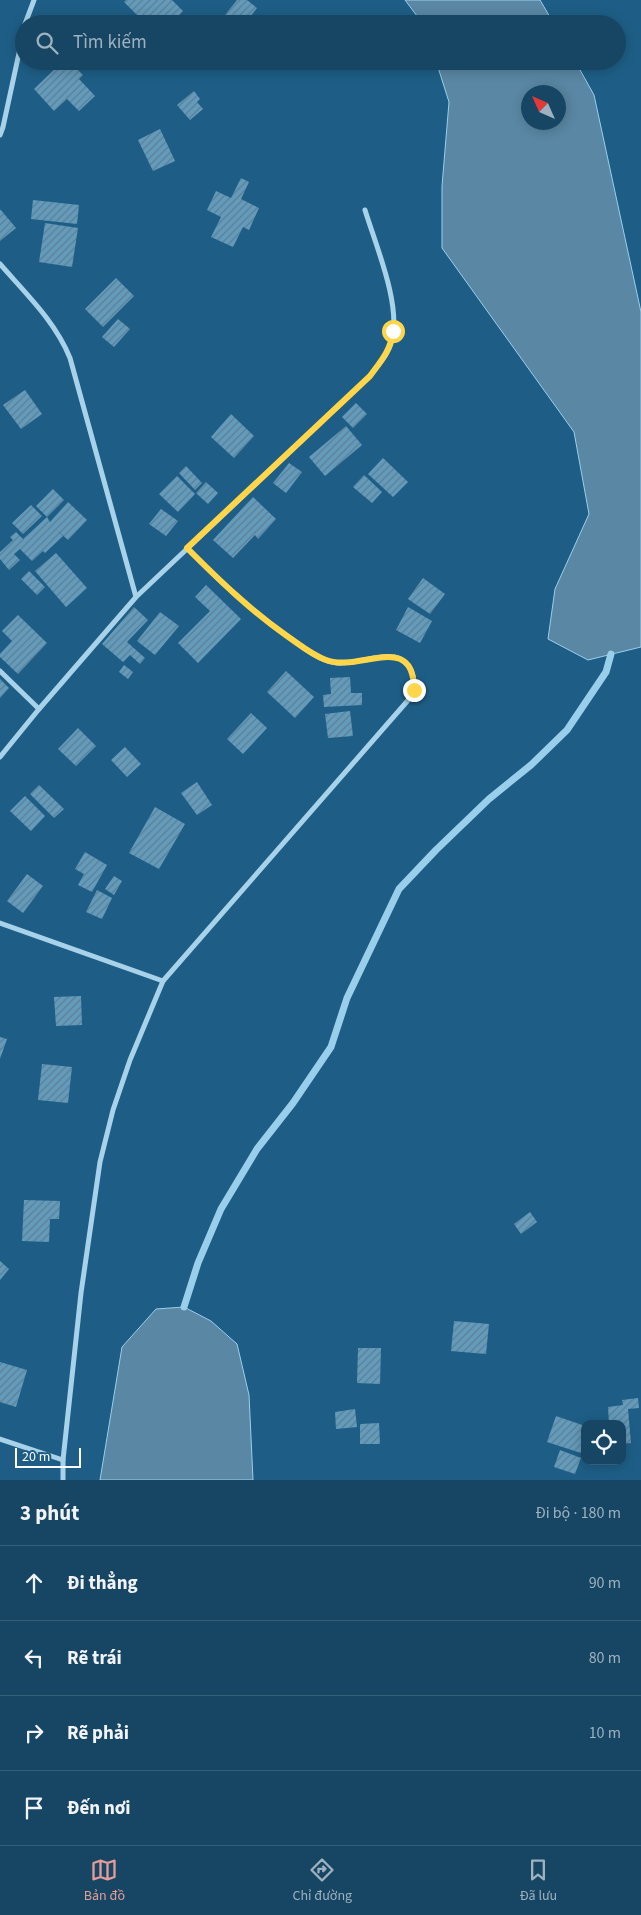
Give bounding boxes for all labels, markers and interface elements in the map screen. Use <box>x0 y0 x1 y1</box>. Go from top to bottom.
search box <box>15 15 626 70</box>
icon: search <box>33 29 61 57</box>
text: Tìm kiếm <box>73 29 147 56</box>
north arrow <box>521 85 566 130</box>
route start <box>382 320 405 343</box>
route end <box>403 679 426 702</box>
map controls <box>581 1420 626 1465</box>
button: locate <box>581 1420 626 1465</box>
scale bar <box>15 1445 81 1468</box>
text: 20 m <box>22 1447 50 1467</box>
text: 3 phút <box>20 1498 79 1528</box>
text: Đi bộ · 180 m <box>535 1502 621 1524</box>
icon: ahead <box>20 1569 48 1597</box>
text: Đi thẳng <box>67 1570 138 1597</box>
text: 90 m <box>589 1572 621 1594</box>
icon: left <box>20 1644 48 1672</box>
text: Rẽ trái <box>67 1645 122 1672</box>
text: 80 m <box>589 1647 621 1669</box>
icon: right <box>20 1719 48 1747</box>
text: Rẽ phải <box>67 1720 129 1747</box>
text: 10 m <box>589 1722 621 1744</box>
icon: arrive <box>20 1794 48 1822</box>
text: Đến nơi <box>67 1795 131 1822</box>
tab: Bản đồ <box>84 1856 125 1906</box>
tab: Chỉ đường <box>293 1856 352 1906</box>
tab: Đã lưu <box>520 1856 557 1906</box>

